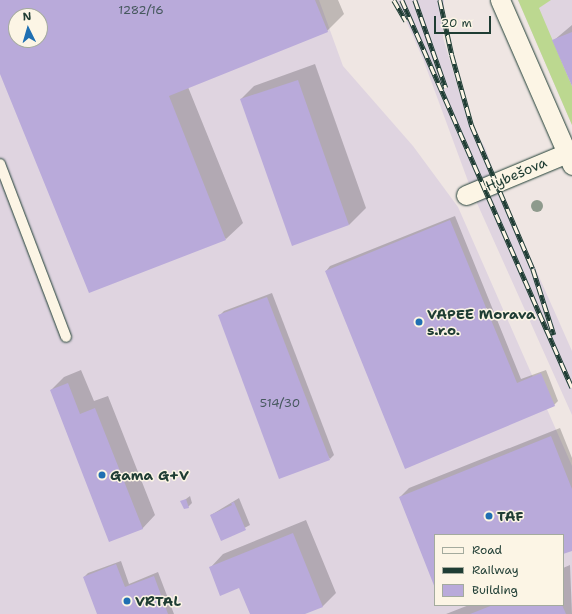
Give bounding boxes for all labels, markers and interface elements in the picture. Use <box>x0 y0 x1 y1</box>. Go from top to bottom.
house number: 1282/16 <box>118 4 164 18</box>
north arrow <box>8 8 48 48</box>
scale bar <box>436 8 493 34</box>
text: N <box>22 9 32 24</box>
text: 20 m <box>441 15 472 31</box>
street label: Hybešova <box>483 154 549 194</box>
place label: VAPEE Morava s.r.o. <box>427 306 536 338</box>
marker: VAPEE Morava s.r.o. <box>414 317 424 327</box>
house number: 514/30 <box>260 397 300 411</box>
place label: Gama G+V <box>110 467 189 483</box>
marker: Gama G+V <box>97 470 107 480</box>
place label: TAF <box>497 508 523 524</box>
marker: TAF <box>484 511 494 521</box>
legend <box>434 534 564 606</box>
text: Road <box>472 542 502 558</box>
text: Railway <box>472 562 519 578</box>
text: Building <box>472 582 518 598</box>
place label: VRTAL <box>135 593 181 609</box>
marker: VRTAL <box>122 596 132 606</box>

